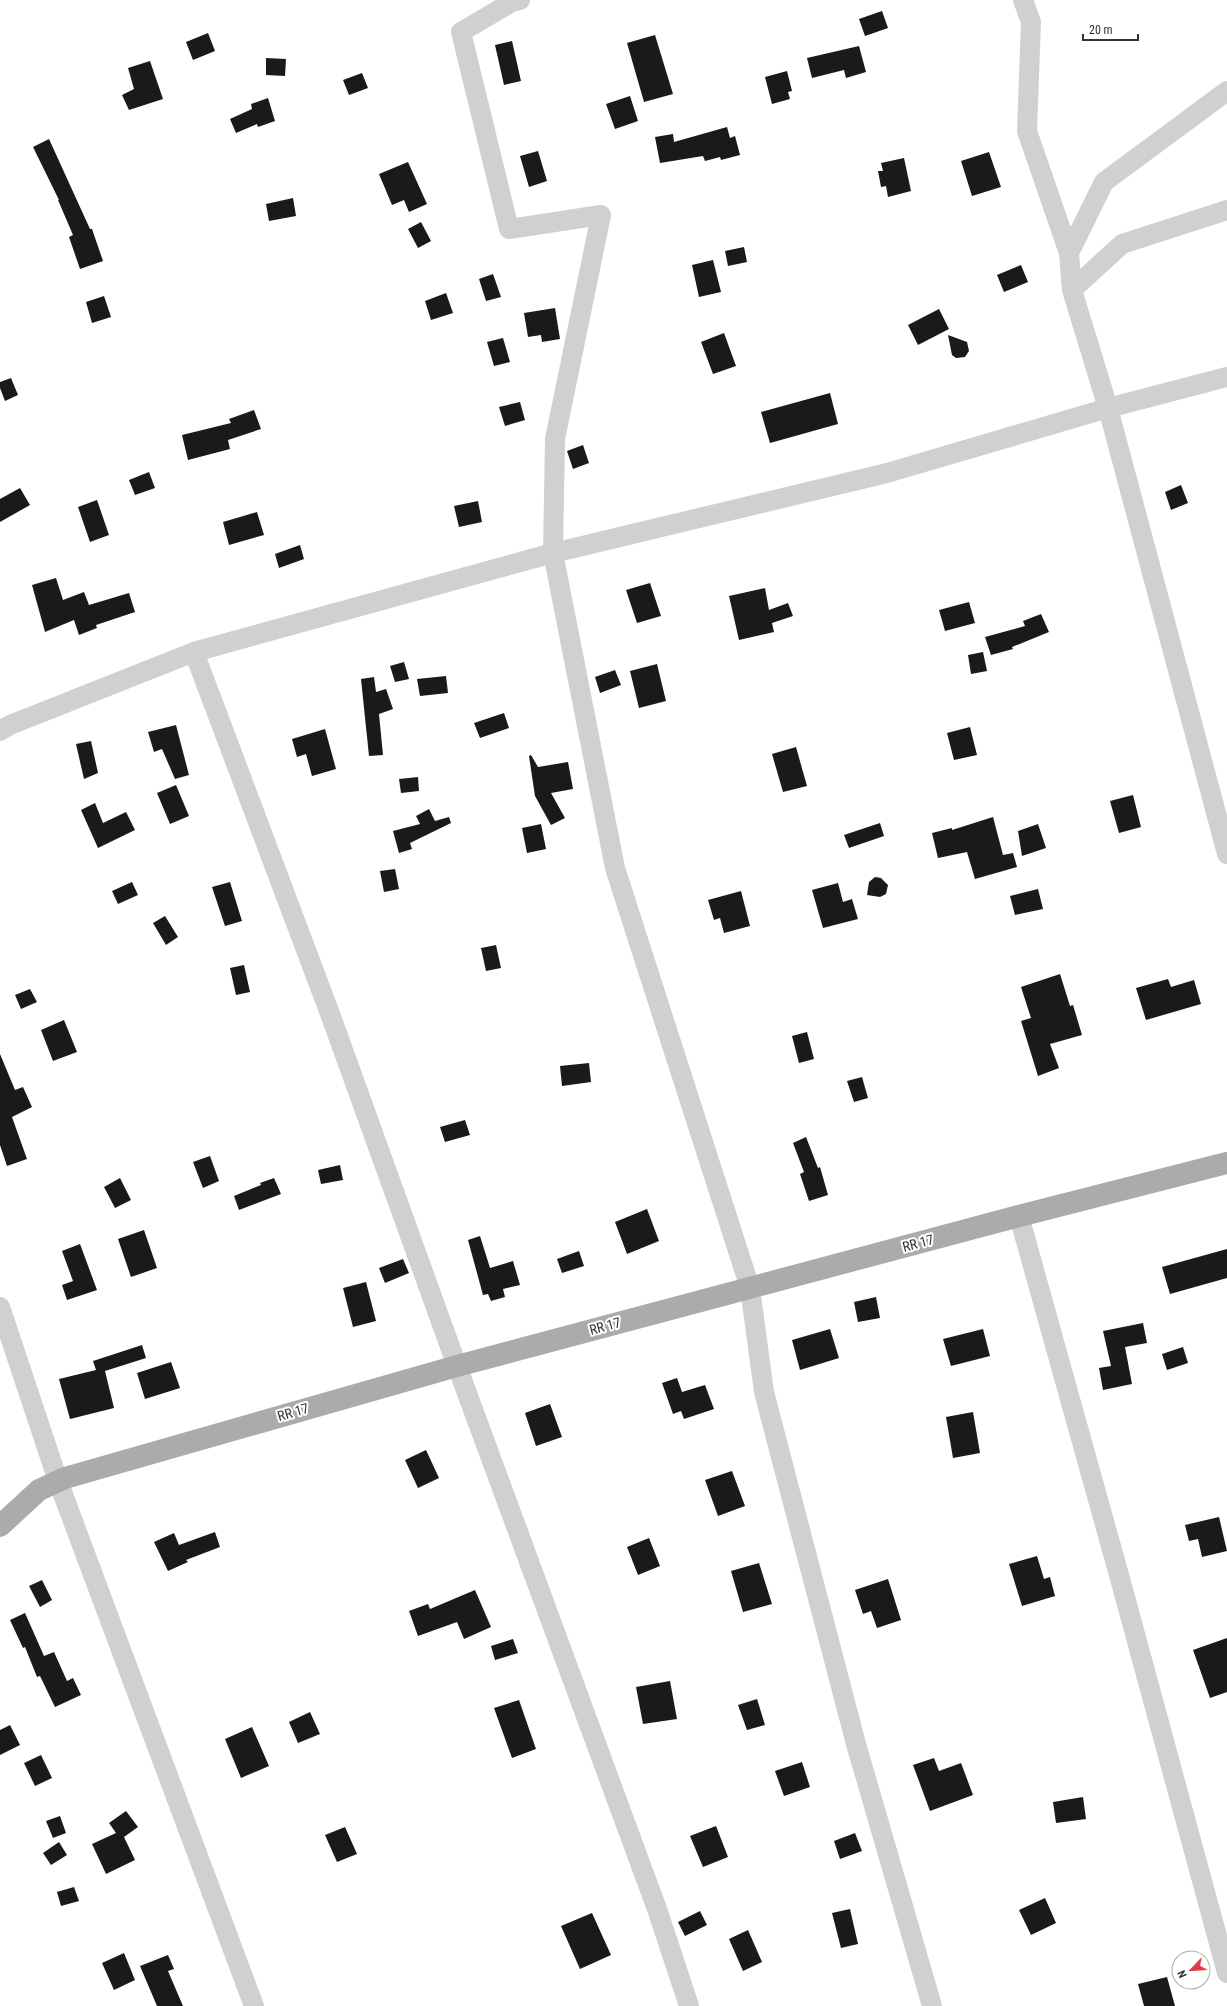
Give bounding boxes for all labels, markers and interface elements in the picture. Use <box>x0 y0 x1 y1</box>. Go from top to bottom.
scale bar <box>1083 16 1138 42</box>
text: 20 m <box>1089 23 1113 37</box>
street label: RR 17 <box>901 1231 936 1255</box>
street label: RR 17 <box>588 1314 623 1338</box>
street label: RR 17 <box>275 1400 311 1424</box>
north arrow <box>1171 1950 1211 1990</box>
text: N <box>1175 1968 1190 1980</box>

